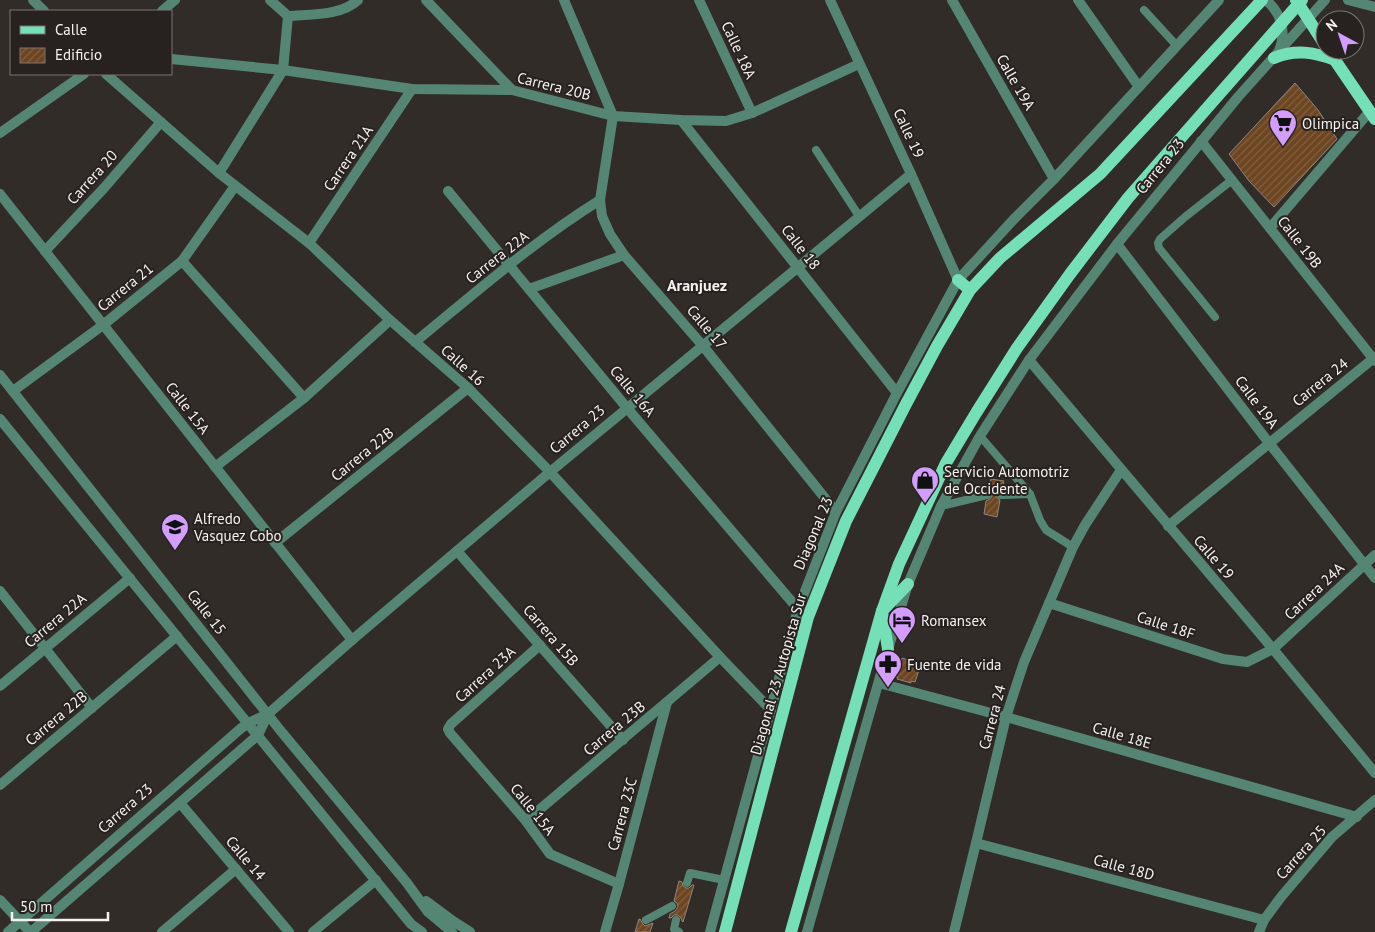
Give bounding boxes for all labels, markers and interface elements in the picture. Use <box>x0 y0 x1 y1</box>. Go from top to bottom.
legend <box>10 10 172 75</box>
north arrow <box>1315 10 1365 60</box>
text: N <box>1322 15 1341 35</box>
street label: Calle 18A <box>717 18 761 82</box>
text: Calle <box>55 20 87 39</box>
text: Edificio <box>55 45 102 64</box>
street label: Calle 19A <box>992 51 1040 113</box>
street label: Carrera 20B <box>515 68 593 104</box>
street label: Calle 19 <box>889 105 929 161</box>
supermarket icon: Olimpica <box>1268 108 1298 147</box>
place label: Olimpica <box>1302 114 1359 133</box>
street label: Carrera 21A <box>319 121 377 195</box>
street label: Carrera 23 <box>1132 134 1188 198</box>
street label: Carrera 20 <box>63 146 121 208</box>
street label: Calle 19B <box>1274 212 1326 272</box>
street label: Calle 18 <box>777 220 825 274</box>
street label: Carrera 22A <box>462 226 533 288</box>
street label: Carrera 21 <box>93 259 157 315</box>
district label: Aranjuez <box>667 275 727 295</box>
street label: Calle 17 <box>683 301 731 353</box>
street label: Calle 16 <box>437 340 489 390</box>
street label: Carrera 24 <box>1288 354 1352 410</box>
street label: Calle 16A <box>606 361 660 421</box>
street label: Calle 19A <box>1231 372 1283 432</box>
street label: Calle 15A <box>162 378 214 438</box>
street label: Carrera 23 <box>545 400 609 458</box>
street label: Carrera 22B <box>327 423 397 485</box>
place label: Servicio Automotriz de Occidente <box>944 462 1069 498</box>
shop icon: Servicio Automotriz de Occidente <box>910 465 940 504</box>
street label: Diagonal 23 <box>789 494 837 572</box>
place label: Alfredo Vasquez Cobo <box>193 509 282 545</box>
school or university icon: Alfredo Vasquez Cobo <box>160 512 190 551</box>
street label: Calle 19 <box>1190 531 1238 583</box>
street label: Carrera 24A <box>1280 558 1348 624</box>
street label: Calle 15 <box>183 585 231 639</box>
street label: Carrera 22A <box>20 588 90 651</box>
street label: Diagonal 23 Autopista Sur <box>746 591 810 757</box>
street label: Carrera 15B <box>519 600 583 670</box>
hotel icon: Romansex <box>887 605 917 644</box>
street label: Calle 18F <box>1134 607 1198 643</box>
place label: Romansex <box>921 611 987 630</box>
street label: Carrera 23A <box>451 642 519 706</box>
pharmacy icon: Fuente de vida <box>873 649 903 688</box>
place label: Fuente de vida <box>907 655 1001 674</box>
street label: Carrera 24 <box>974 682 1010 752</box>
street label: Carrera 22B <box>21 687 91 749</box>
street label: Carrera 23B <box>579 697 649 759</box>
street label: Calle 18E <box>1090 718 1154 752</box>
street label: Carrera 23C <box>603 775 641 853</box>
street label: Carrera 23 <box>94 779 156 837</box>
street label: Calle 15A <box>506 779 560 839</box>
street label: Carrera 25 <box>1272 821 1330 883</box>
street label: Calle 14 <box>222 832 270 884</box>
street label: Calle 18D <box>1091 850 1157 884</box>
scale bar <box>12 890 109 922</box>
text: 50 m <box>20 897 53 916</box>

